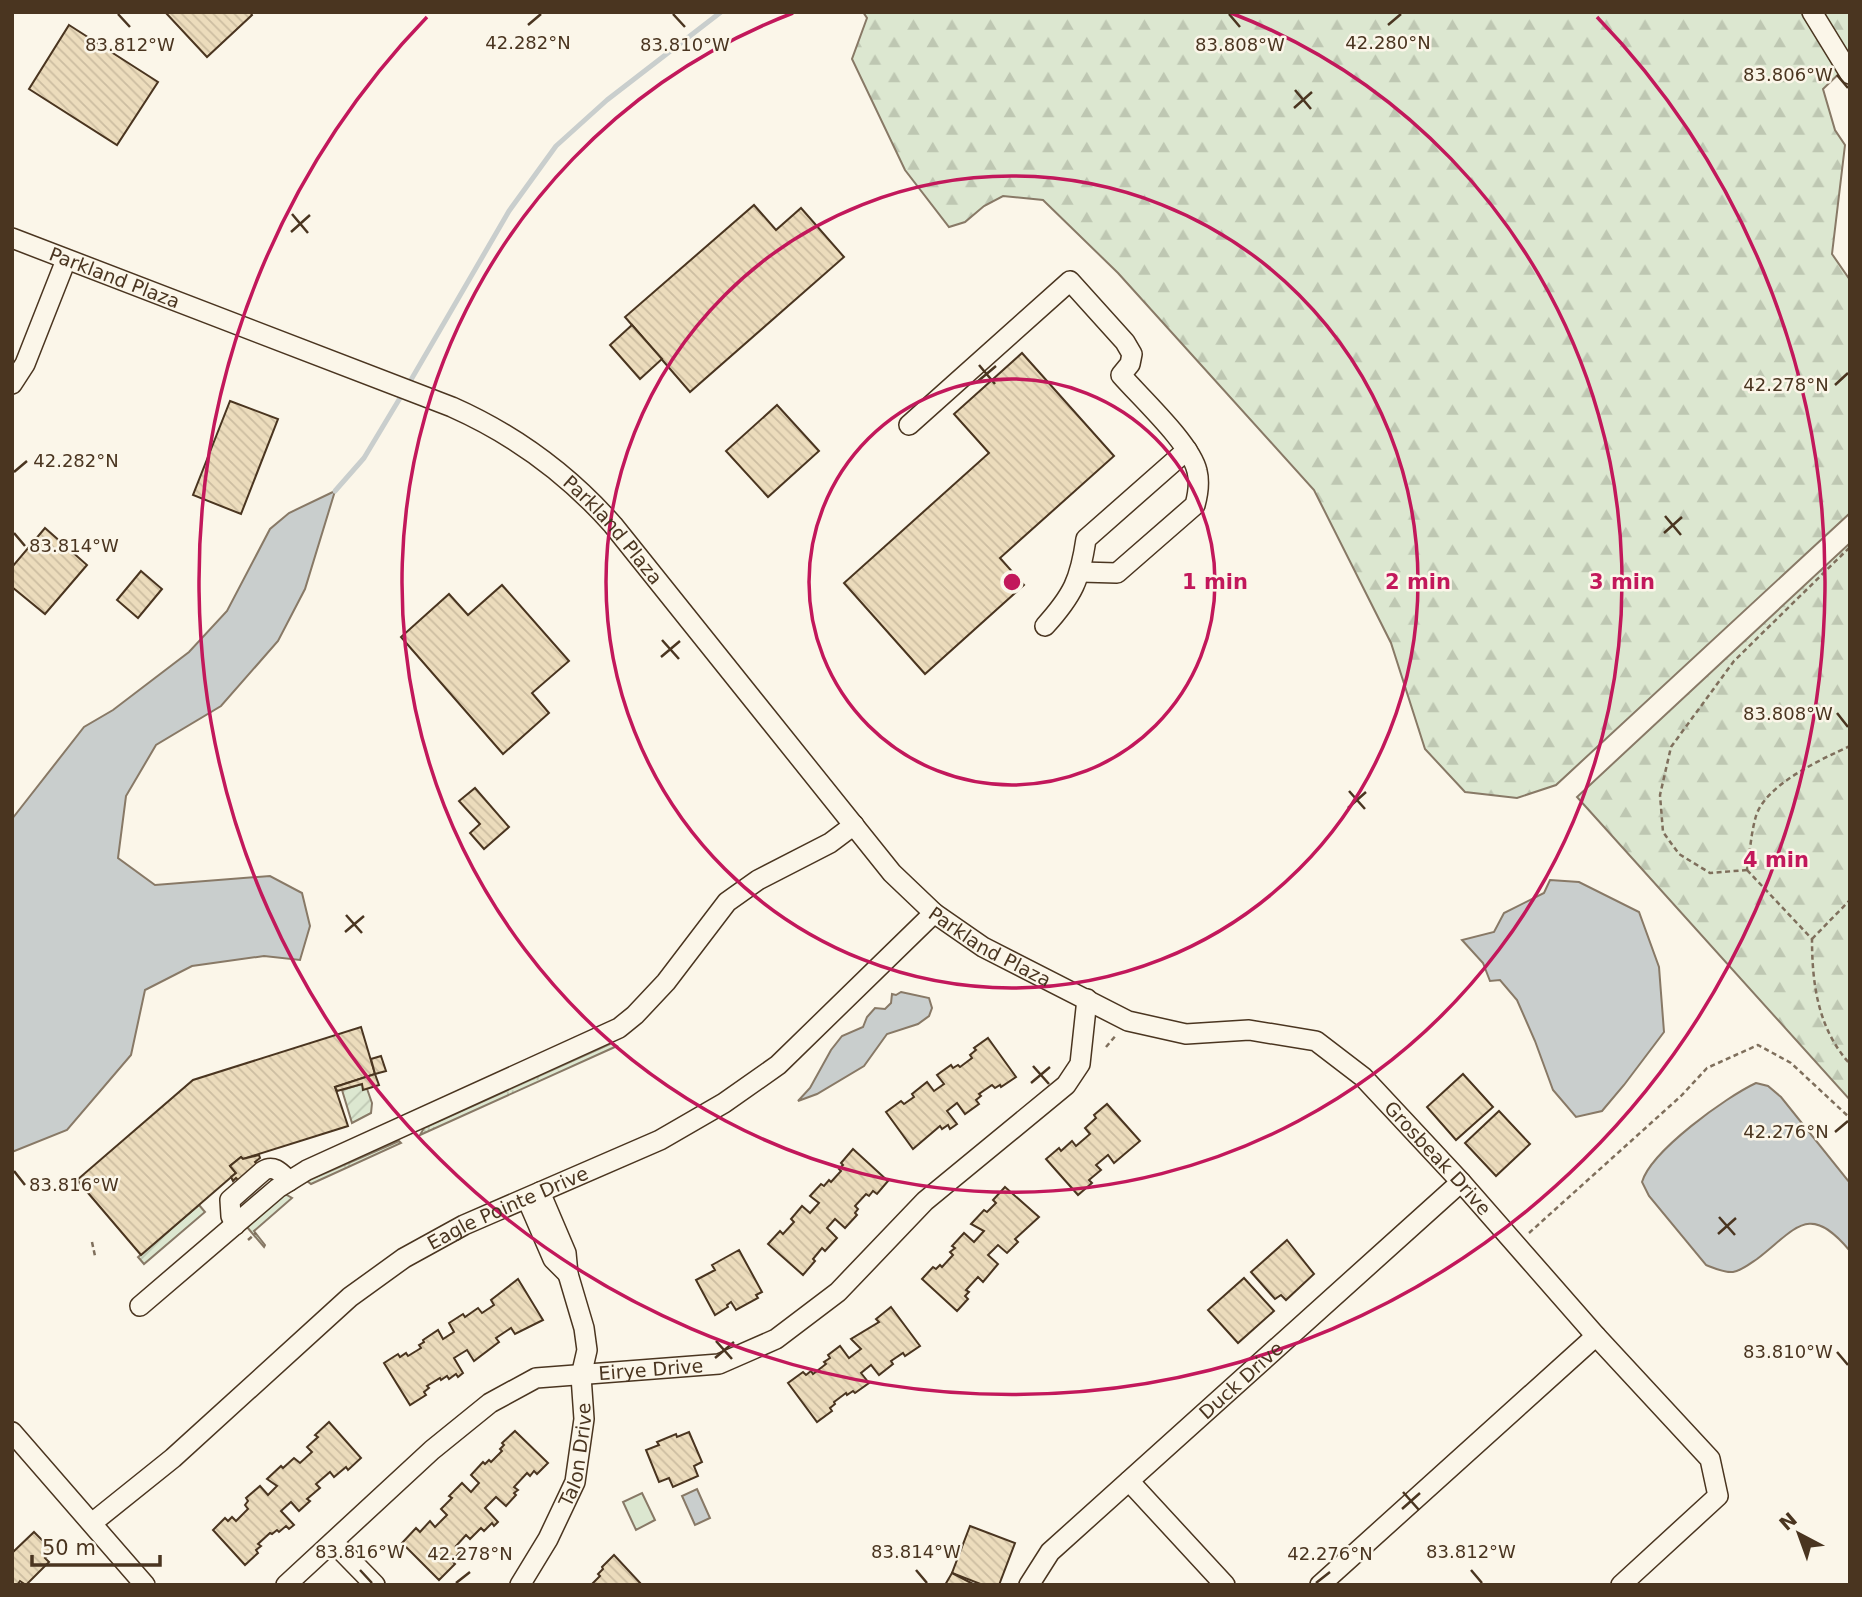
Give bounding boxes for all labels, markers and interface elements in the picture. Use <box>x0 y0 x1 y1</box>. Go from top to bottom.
text: 42.282°N <box>485 32 571 53</box>
text: 42.280°N <box>1345 32 1431 53</box>
text: 83.812°W <box>85 34 175 55</box>
text: 83.810°W <box>640 34 730 55</box>
text: 83.808°W <box>1195 34 1285 55</box>
text: 83.806°W <box>1743 64 1833 85</box>
street label: Parkland Plaza <box>46 242 183 312</box>
text: 42.278°N <box>1743 374 1829 395</box>
text: 42.282°N <box>33 450 119 471</box>
street label: Parkland Plaza <box>559 471 667 589</box>
text: 83.814°W <box>29 535 119 556</box>
centre of rings <box>1000 570 1024 594</box>
text: 1 min <box>1182 570 1248 594</box>
text: 2 min <box>1385 570 1451 594</box>
text: 3 min <box>1589 570 1655 594</box>
text: 83.808°W <box>1743 703 1833 724</box>
text: 4 min <box>1743 848 1809 872</box>
street label: Parkland Plaza <box>925 902 1055 991</box>
street label: Grosbeak Drive <box>1380 1096 1496 1219</box>
text: 42.276°N <box>1743 1121 1829 1142</box>
street label: Eagle Pointe Drive <box>423 1162 591 1254</box>
text: 83.816°W <box>29 1174 119 1195</box>
street label: Duck Drive <box>1195 1337 1287 1423</box>
text: 83.810°W <box>1743 1341 1833 1362</box>
street label: Eirye Drive <box>598 1354 704 1384</box>
street label: Talon Drive <box>554 1402 596 1511</box>
north arrow <box>1764 1499 1834 1569</box>
text: N <box>1775 1508 1801 1535</box>
scale bar <box>32 1524 159 1568</box>
text: 50 m <box>42 1536 96 1560</box>
text: 83.816°W <box>315 1541 405 1562</box>
text: 83.814°W <box>871 1541 961 1562</box>
text: 83.812°W <box>1426 1541 1516 1562</box>
text: 42.278°N <box>427 1543 513 1564</box>
text: 42.276°N <box>1287 1543 1373 1564</box>

